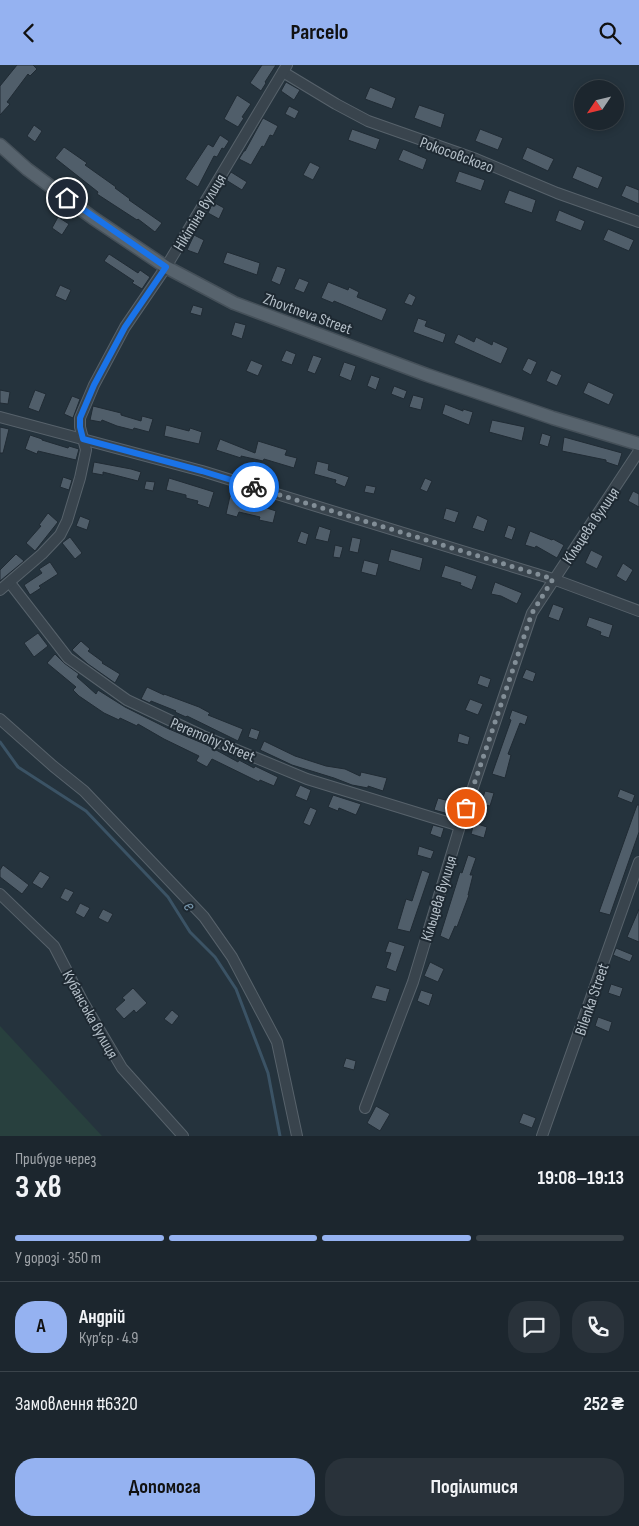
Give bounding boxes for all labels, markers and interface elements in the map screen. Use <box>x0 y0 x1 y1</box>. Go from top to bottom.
icon: back <box>15 19 43 47</box>
text: Parcelo <box>291 19 348 46</box>
icon: search <box>596 19 624 47</box>
north arrow <box>574 80 624 130</box>
map controls <box>574 80 624 130</box>
street label: Рокосовского <box>417 133 496 178</box>
street label: Нікітіна вулиця <box>170 171 231 255</box>
pin <box>46 177 88 219</box>
icon: home <box>53 184 81 212</box>
street label: Zhovtneva Street <box>261 290 354 339</box>
courier <box>229 462 279 512</box>
icon: bike <box>240 473 268 501</box>
street label: Кільцева вулиця <box>559 484 624 568</box>
street label: Peremohy Street <box>167 714 258 767</box>
pin <box>445 787 487 829</box>
icon: bag <box>452 794 480 822</box>
street label: Кільцева вулиця <box>417 853 461 943</box>
water label: e <box>179 898 200 915</box>
street label: Bilenka Street <box>571 961 614 1038</box>
street label: Кубанська вулиця <box>58 967 122 1062</box>
text: Прибуде через <box>15 1150 96 1169</box>
text: 19:08–19:13 <box>538 1167 624 1190</box>
text: 3 хв <box>15 1168 62 1207</box>
text: У дорозі · 350 m <box>15 1249 101 1268</box>
button: chat <box>508 1301 560 1353</box>
button: phone <box>572 1301 624 1353</box>
text: Андрій <box>79 1306 125 1329</box>
text: А <box>36 1315 46 1338</box>
text: Кур’єр · 4.9 <box>79 1329 138 1348</box>
text: Замовлення #6320 <box>15 1393 138 1416</box>
text: 252 ₴ <box>583 1393 624 1416</box>
button: Допомога <box>15 1458 315 1516</box>
button: Поділитися <box>325 1458 624 1516</box>

